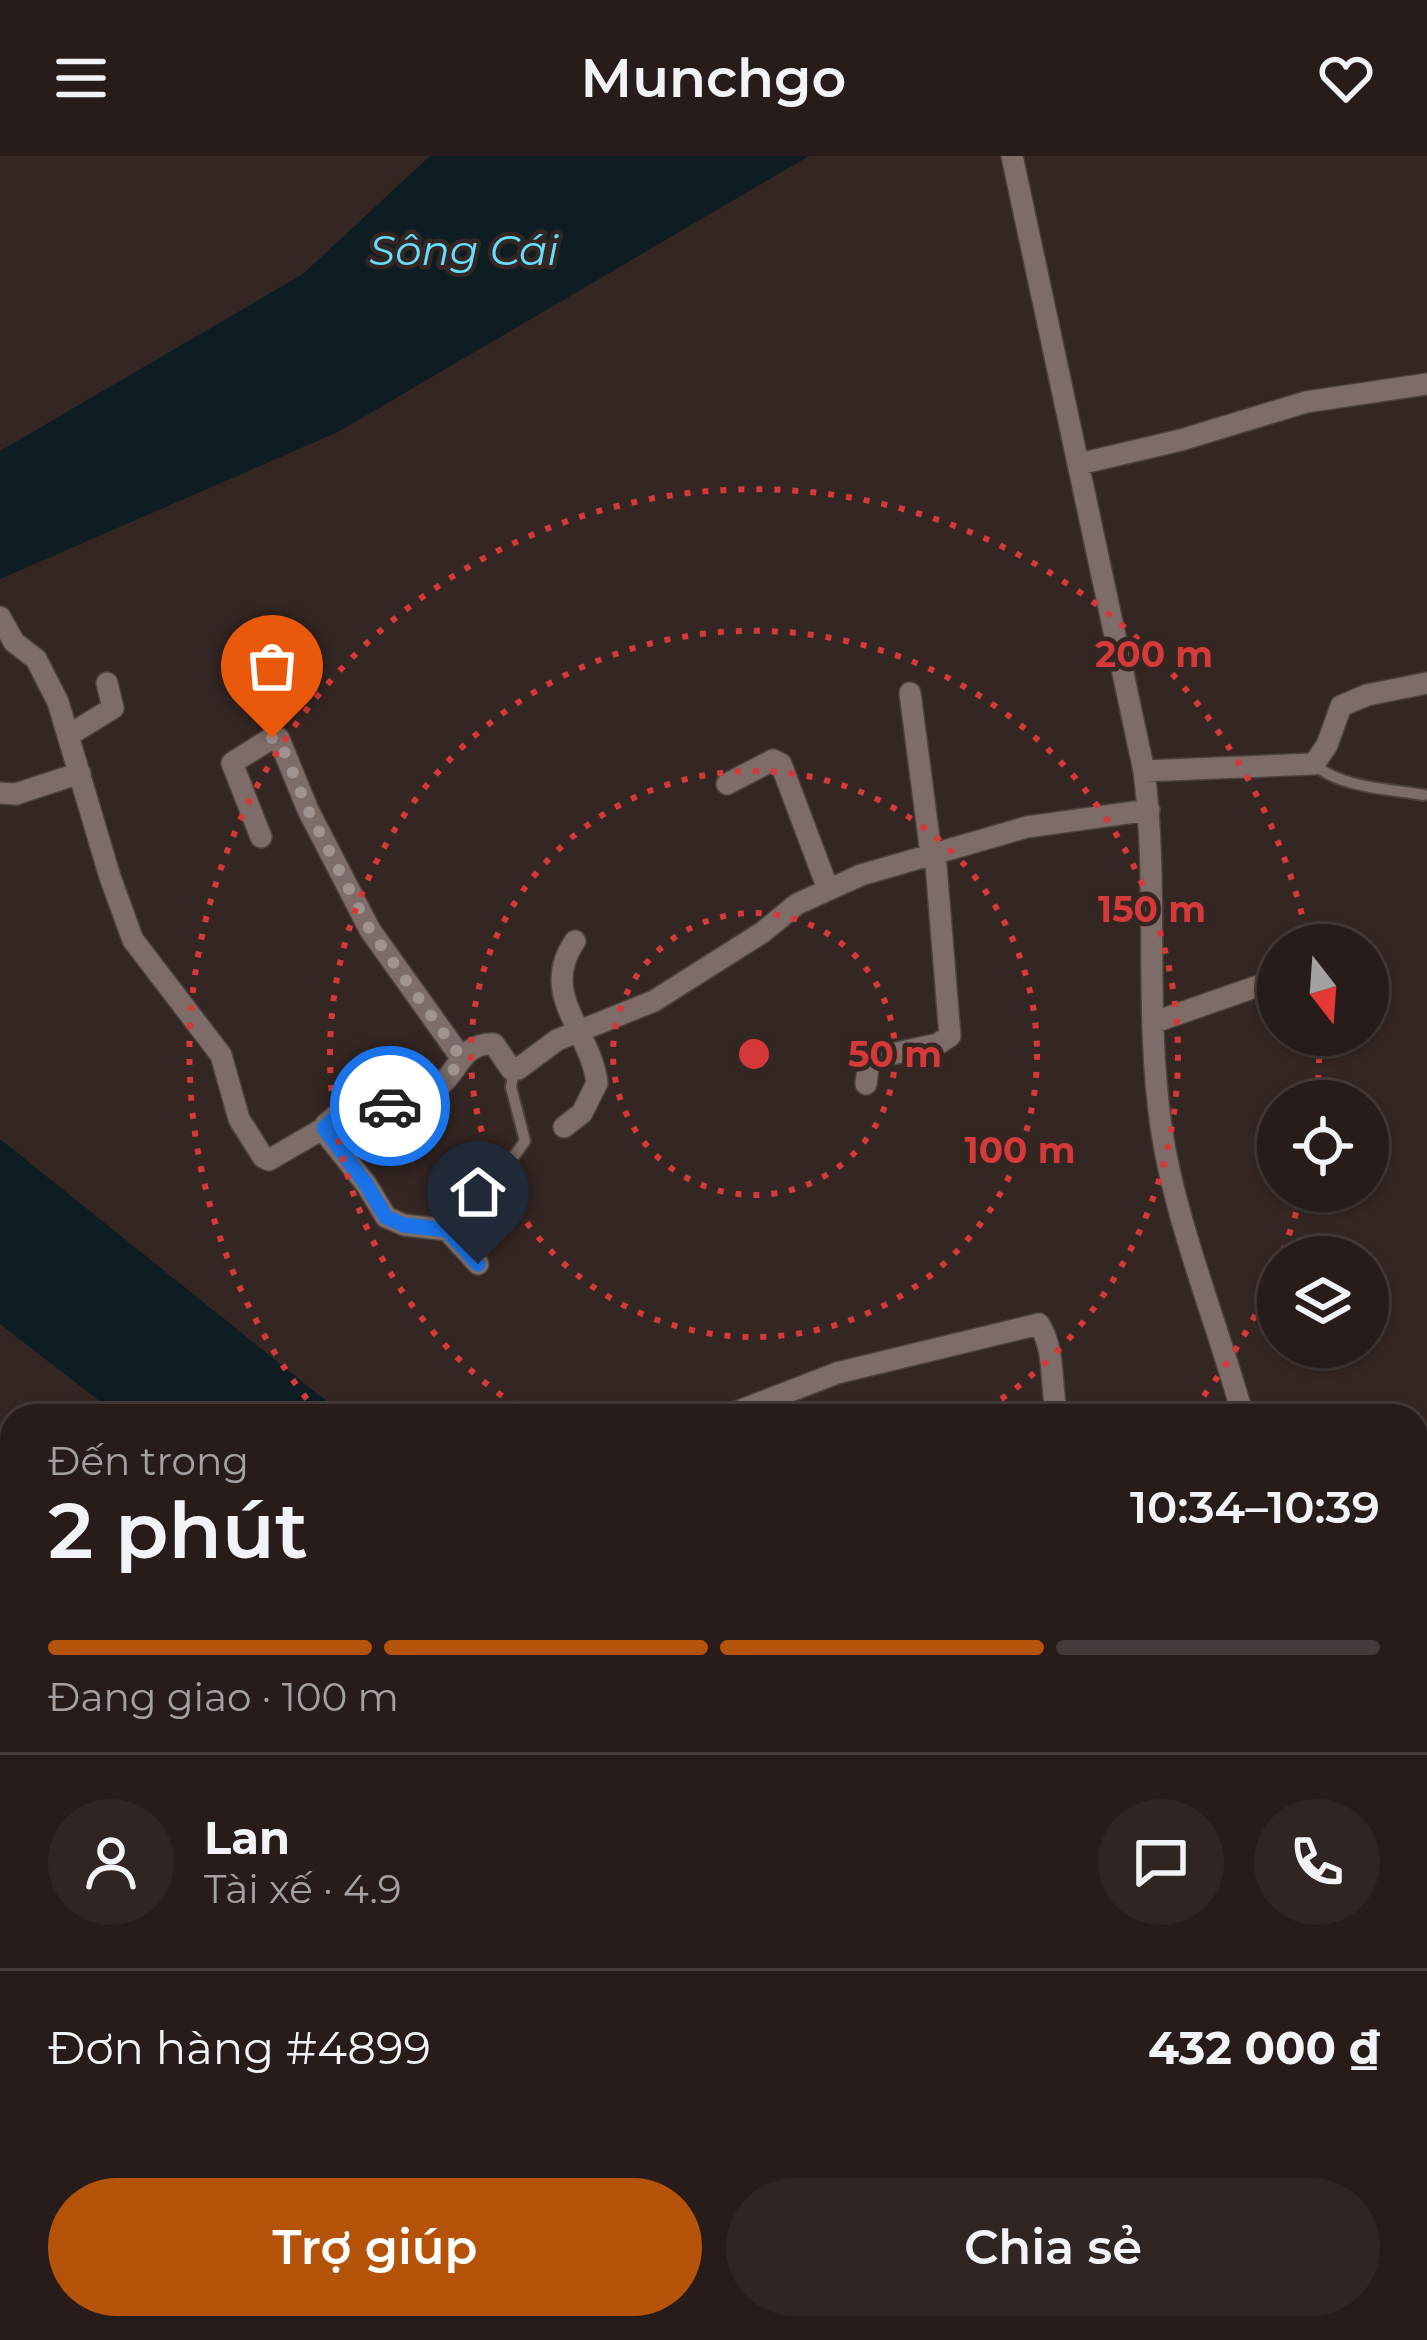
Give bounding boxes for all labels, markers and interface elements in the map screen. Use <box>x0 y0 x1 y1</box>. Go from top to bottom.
icon: menu <box>48 45 114 111</box>
text: Munchgo <box>581 45 846 111</box>
icon: heart <box>1313 45 1379 111</box>
water label: Sông Cái <box>369 224 559 276</box>
pin <box>221 615 323 738</box>
text: 200 m <box>1095 632 1213 676</box>
icon: bag <box>239 633 305 699</box>
text: 150 m <box>1098 887 1206 931</box>
north arrow <box>1257 924 1389 1056</box>
map controls <box>1257 924 1389 1368</box>
text: 50 m <box>848 1032 942 1076</box>
centre of rings <box>733 1033 775 1075</box>
courier <box>330 1046 450 1166</box>
icon: car <box>357 1073 423 1139</box>
button: locate <box>1257 1080 1389 1212</box>
text: 100 m <box>965 1128 1075 1172</box>
pin <box>427 1141 529 1264</box>
icon: home <box>445 1159 511 1225</box>
button: layers <box>1257 1236 1389 1368</box>
text: Đến trong <box>48 1437 249 1485</box>
text: 10:34–10:39 <box>1130 1479 1380 1534</box>
text: 2 phút <box>48 1482 308 1578</box>
text: Đang giao · 100 m <box>48 1673 399 1721</box>
button: person <box>48 1799 174 1925</box>
button: chat <box>1098 1799 1224 1925</box>
button: phone <box>1254 1799 1380 1925</box>
text: Lan <box>204 1810 290 1865</box>
text: Tài xế · 4.9 <box>204 1865 402 1913</box>
text: Đơn hàng #4899 <box>48 2020 431 2075</box>
text: 432 000 ₫ <box>1148 2020 1380 2075</box>
button: Trợ giúp <box>48 2178 702 2316</box>
button: Chia sẻ <box>726 2178 1380 2316</box>

